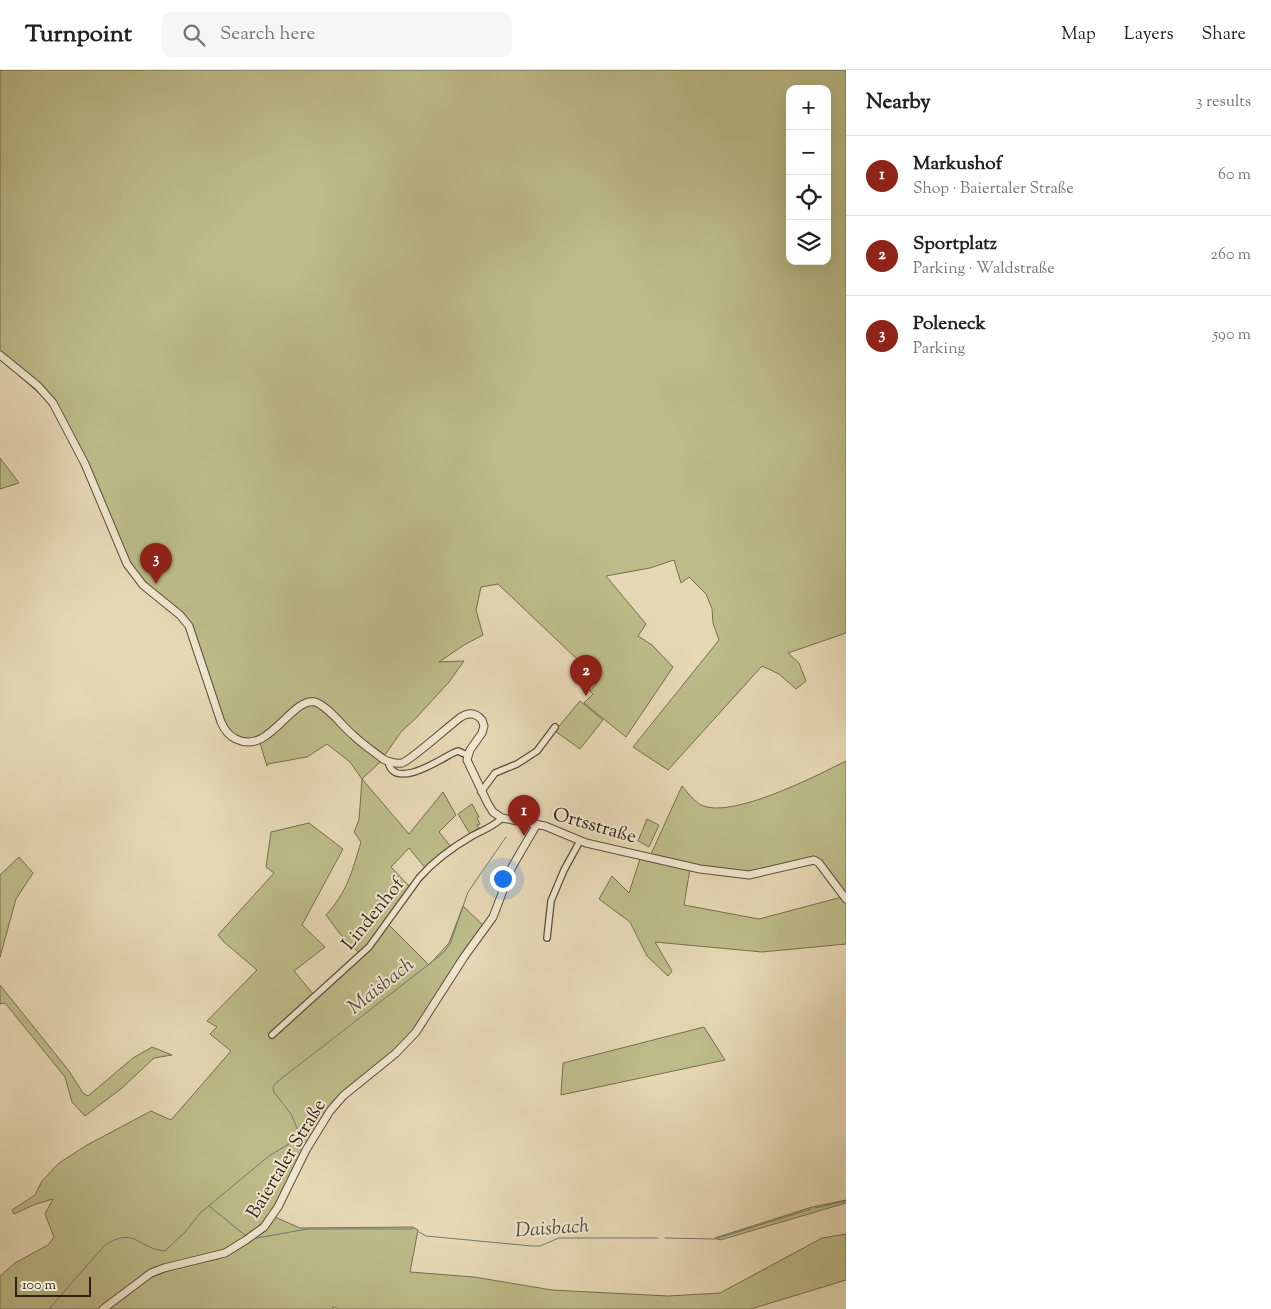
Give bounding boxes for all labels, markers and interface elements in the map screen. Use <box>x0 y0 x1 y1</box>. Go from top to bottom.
search box <box>162 12 512 57</box>
text: Turnpoint <box>25 18 132 52</box>
icon: search <box>180 21 208 49</box>
text: Search here <box>220 21 315 48</box>
text: Map <box>1061 22 1096 48</box>
text: Layers <box>1124 22 1174 48</box>
text: Share <box>1202 22 1246 48</box>
map controls <box>786 85 831 265</box>
button: + <box>786 85 831 130</box>
text: Nearby <box>866 88 931 118</box>
text: 3 results <box>1196 91 1251 114</box>
button: − <box>786 130 831 175</box>
text: Markushof <box>913 151 1002 178</box>
text: 1 <box>879 164 885 187</box>
text: 60 m <box>1218 164 1251 187</box>
button: locate <box>786 175 831 220</box>
text: Shop · Baiertaler Straße <box>913 178 1074 201</box>
button: layers <box>786 220 831 265</box>
text: Sportplatz <box>913 231 997 258</box>
text: 2 <box>878 244 886 267</box>
text: 260 m <box>1210 244 1251 267</box>
text: Parking · Waldstraße <box>913 258 1055 281</box>
text: Poleneck <box>913 311 986 338</box>
text: 3 <box>879 324 885 347</box>
text: 590 m <box>1213 324 1251 347</box>
text: Parking <box>913 338 965 361</box>
pin: 3 <box>140 543 172 584</box>
pin: 2 <box>570 655 602 696</box>
pin: 1 <box>508 795 540 836</box>
street label: Ortsstraße <box>549 802 640 851</box>
your location <box>490 866 516 892</box>
street label: Lindenhof <box>336 871 413 957</box>
water label: Maisbach <box>342 951 421 1022</box>
street label: Baiertaler Straße <box>241 1094 334 1224</box>
water label: Daisbach <box>514 1212 590 1247</box>
scale bar <box>15 1274 91 1297</box>
text: 100 m <box>22 1276 56 1296</box>

